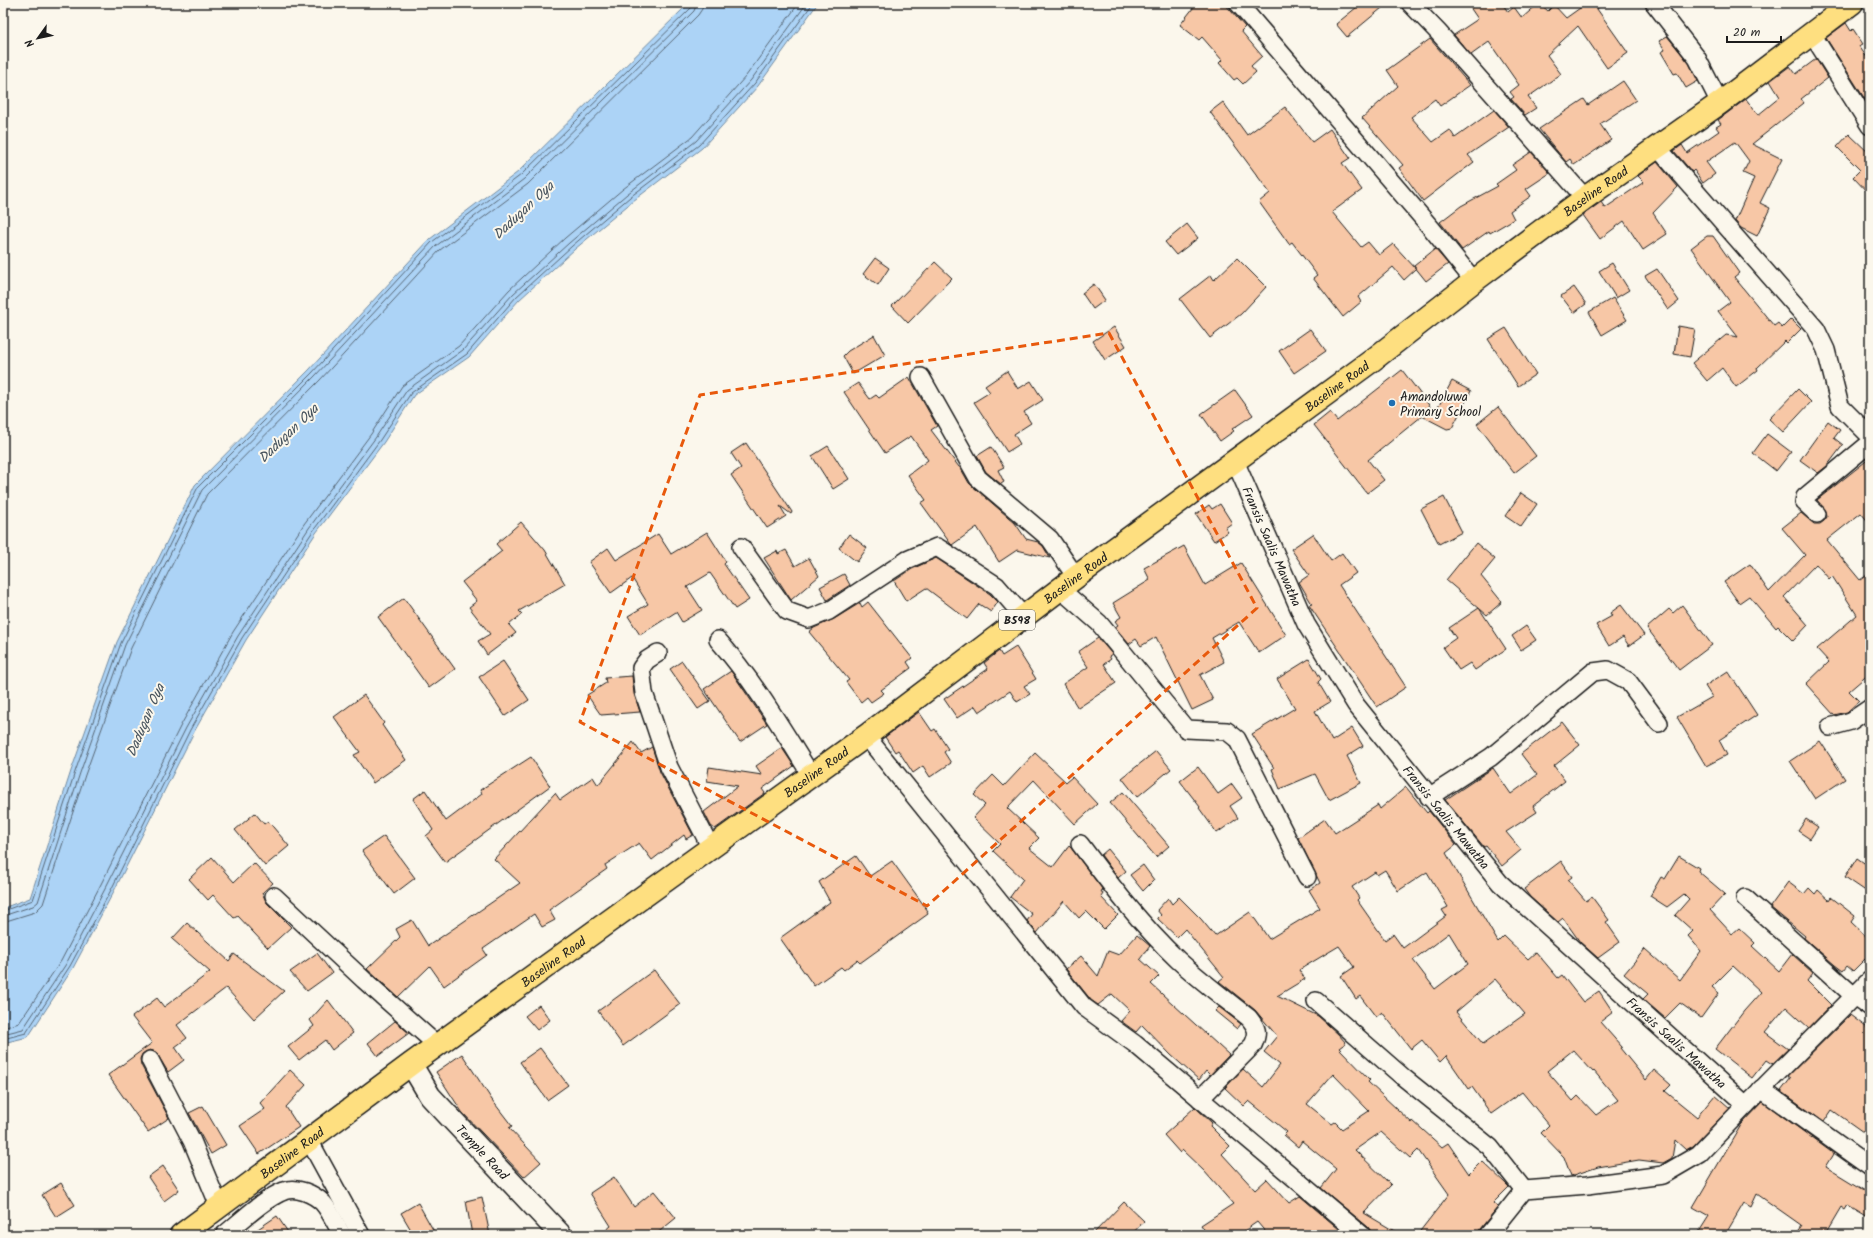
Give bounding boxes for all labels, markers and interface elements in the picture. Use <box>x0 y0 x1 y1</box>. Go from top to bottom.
north arrow <box>18 18 58 58</box>
scale bar <box>1727 18 1781 44</box>
text: 20 m <box>1733 23 1761 42</box>
text: N <box>21 35 40 51</box>
street label: Baseline Road <box>1559 161 1634 223</box>
water label: Dadugan Oya <box>488 175 561 245</box>
street label: Baseline Road <box>1301 356 1375 418</box>
place label: Amandoluwa Primary School <box>1400 387 1481 423</box>
water label: Dadugan Oya <box>253 398 325 468</box>
marker: Amandoluwa Primary School <box>1387 398 1397 408</box>
street label: Fransis Saalis Mawatha <box>1235 483 1306 610</box>
street label: Baseline Road <box>1039 547 1114 610</box>
road number: B598 <box>999 610 1035 630</box>
water label: Dadugan Oya <box>121 679 172 760</box>
street label: Baseline Road <box>780 742 854 804</box>
street label: Fransis Saalis Mawatha <box>1397 761 1494 875</box>
street label: Baseline Road <box>517 932 592 993</box>
street label: Fransis Saalis Mawatha <box>1621 993 1731 1095</box>
street label: Temple Road <box>450 1120 513 1186</box>
street label: Baseline Road <box>256 1122 330 1185</box>

